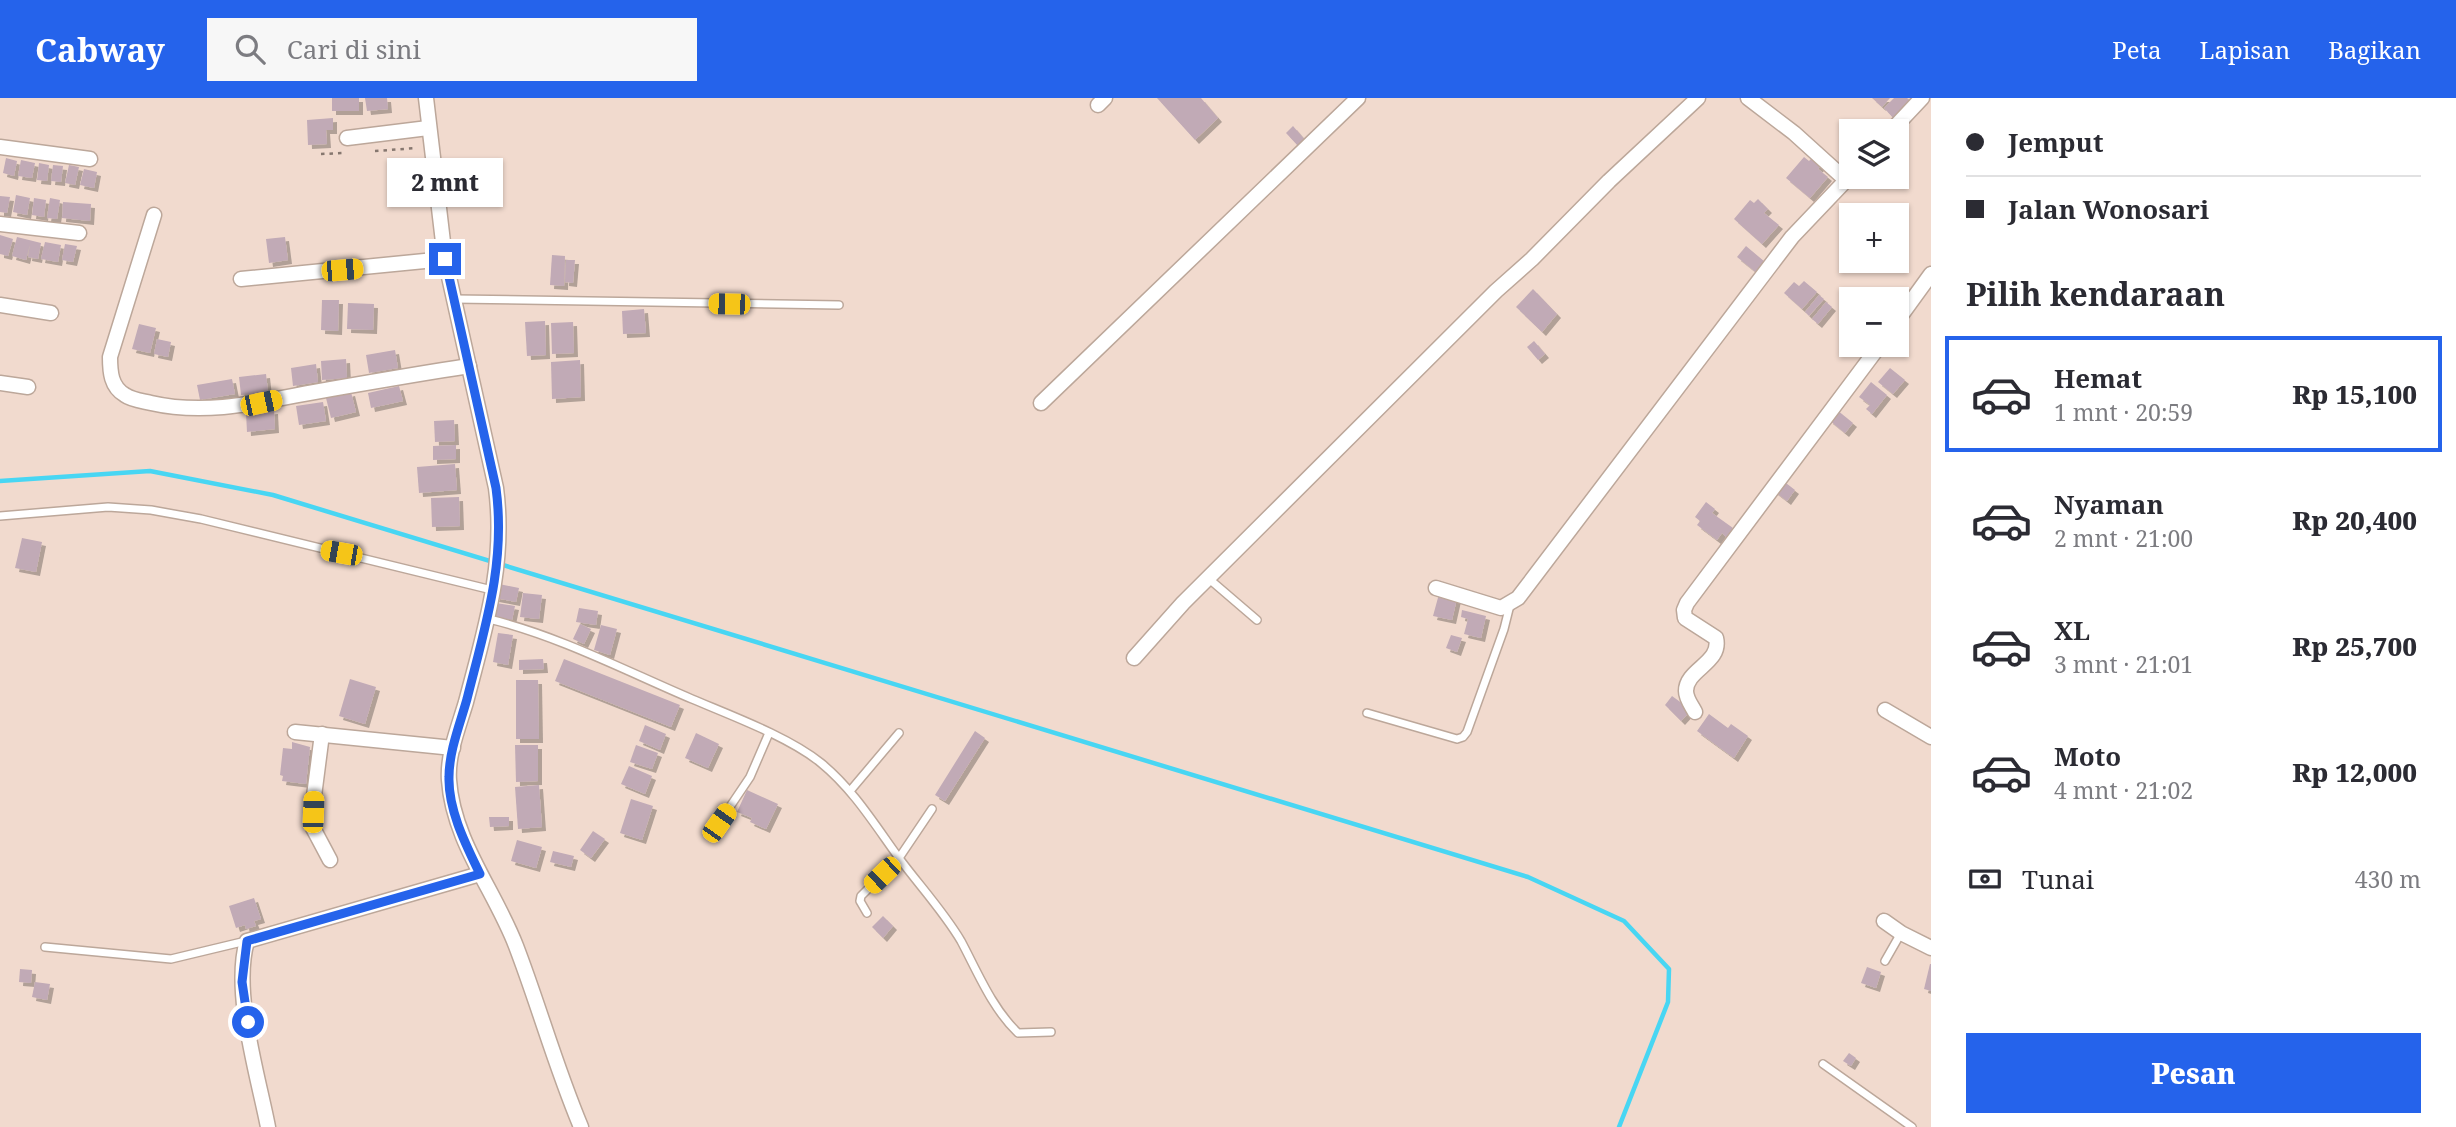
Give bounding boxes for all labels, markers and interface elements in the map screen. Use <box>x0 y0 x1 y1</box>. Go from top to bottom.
search box <box>207 18 697 81</box>
text: Cabway <box>35 27 165 72</box>
icon: search <box>231 30 269 68</box>
text: Cari di sini <box>287 31 421 67</box>
text: Peta <box>2112 33 2161 66</box>
text: Lapisan <box>2199 33 2290 66</box>
text: Bagikan <box>2328 33 2421 66</box>
map controls <box>1839 119 1909 357</box>
button: layers <box>1839 119 1909 189</box>
text: Jemput <box>2008 124 2103 160</box>
callout: 2 mnt <box>387 158 503 206</box>
text: 2 mnt <box>411 166 479 198</box>
text: Jalan Wonosari <box>2008 191 2209 227</box>
button: + <box>1839 203 1909 273</box>
route end <box>429 243 461 275</box>
car <box>321 258 364 282</box>
text: Pilih kendaraan <box>1966 272 2225 315</box>
button: − <box>1839 287 1909 357</box>
car <box>708 293 751 315</box>
text: Hemat <box>2054 360 2142 396</box>
icon: car <box>1970 363 2033 426</box>
text: Rp 15,100 <box>2292 376 2417 412</box>
car <box>239 388 284 418</box>
text: 1 mnt · 20:59 <box>2054 396 2193 428</box>
text: Nyaman <box>2054 486 2164 522</box>
icon: car <box>1970 489 2033 552</box>
text: Rp 20,400 <box>2292 502 2417 538</box>
text: 2 mnt · 21:00 <box>2054 522 2193 554</box>
car <box>319 539 364 567</box>
text: XL <box>2054 612 2090 648</box>
icon: car <box>1970 615 2033 678</box>
text: Rp 25,700 <box>2292 628 2417 664</box>
text: 3 mnt · 21:01 <box>2054 648 2193 680</box>
text: Moto <box>2054 738 2121 774</box>
icon: car <box>1970 741 2033 804</box>
text: Rp 12,000 <box>2292 754 2417 790</box>
text: 4 mnt · 21:02 <box>2054 774 2193 806</box>
car <box>302 791 325 833</box>
car <box>699 800 740 846</box>
car <box>860 853 905 897</box>
icon: cash <box>1966 860 2004 898</box>
text: Tunai <box>2022 861 2094 897</box>
text: 430 m <box>2355 863 2421 895</box>
route start <box>232 1006 264 1038</box>
button: Pesan <box>1966 1033 2421 1113</box>

